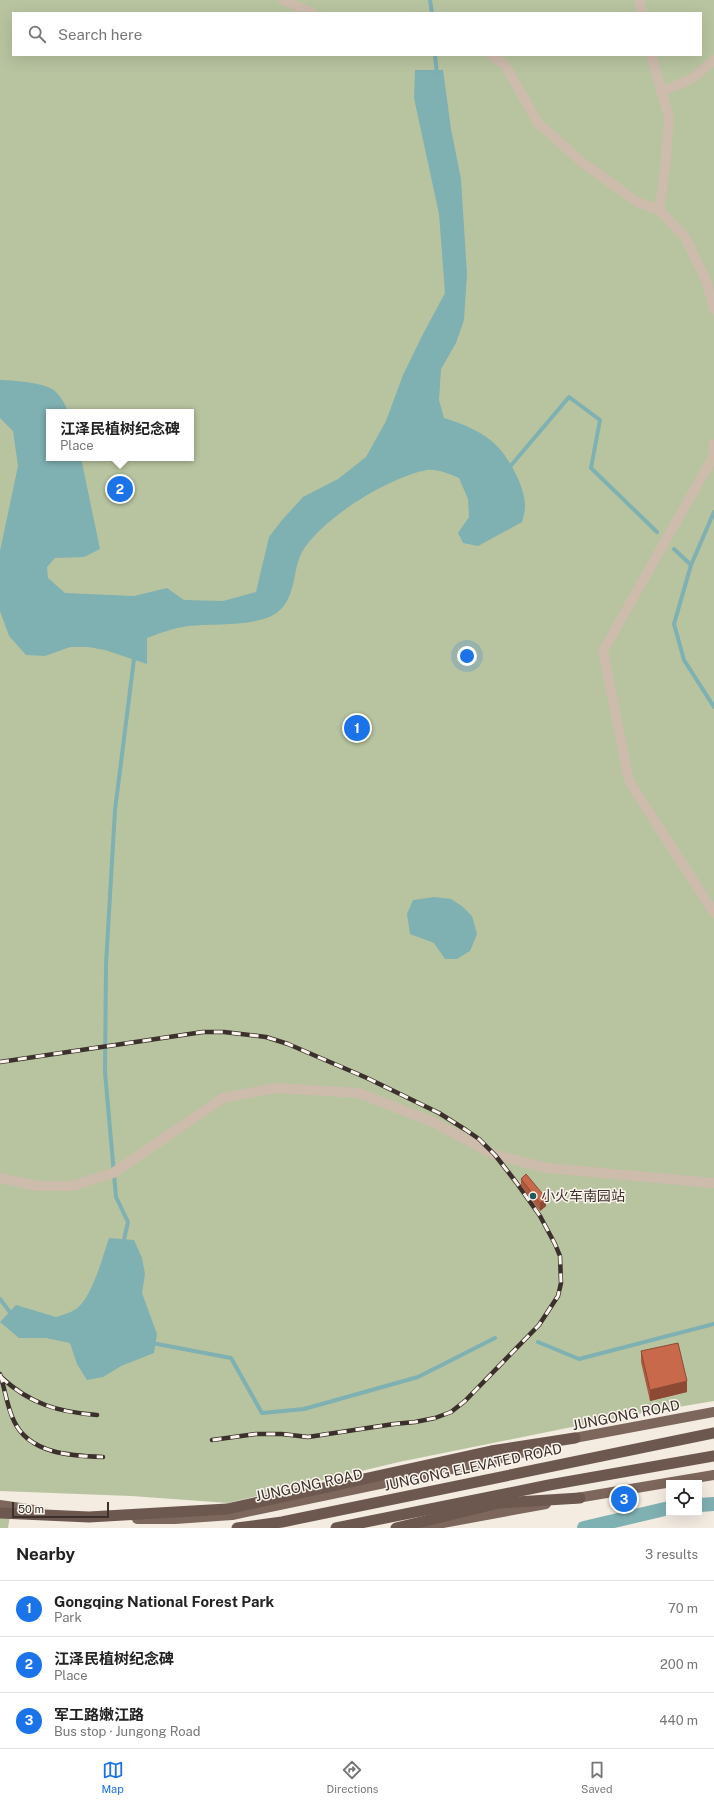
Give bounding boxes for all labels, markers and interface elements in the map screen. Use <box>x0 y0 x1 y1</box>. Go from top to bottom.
search box <box>12 12 702 56</box>
icon: search <box>26 23 48 45</box>
text: Search here <box>58 26 142 43</box>
popup <box>46 409 194 461</box>
text: 江泽民植树纪念碑 <box>60 420 180 437</box>
text: Place <box>60 438 94 453</box>
pin: 2 <box>107 474 133 504</box>
your location <box>457 646 477 666</box>
pin: 1 <box>344 713 370 743</box>
place label: 小火车南园站 <box>541 1188 625 1204</box>
marker: 小火车南园站 <box>528 1191 538 1201</box>
street label: JUNGONG ROAD <box>571 1397 681 1433</box>
street label: JUNGONG ELEVATED ROAD <box>382 1440 564 1494</box>
street label: JUNGONG ROAD <box>254 1466 364 1504</box>
map controls <box>666 1480 702 1516</box>
button: locate <box>666 1480 702 1516</box>
pin: 3 <box>611 1484 637 1514</box>
scale bar <box>12 1500 109 1519</box>
text: 50 m <box>18 1503 44 1515</box>
text: Nearby <box>16 1544 75 1564</box>
text: 3 results <box>645 1547 698 1562</box>
text: Gongqing National Forest Park <box>54 1593 274 1610</box>
text: 1 <box>26 1601 32 1616</box>
text: 70 m <box>668 1601 698 1616</box>
text: Park <box>54 1610 82 1625</box>
text: 江泽民植树纪念碑 <box>54 1650 174 1667</box>
text: 2 <box>25 1657 33 1672</box>
text: 200 m <box>660 1657 698 1672</box>
text: Place <box>54 1668 88 1683</box>
text: 军工路嫩江路 <box>54 1706 144 1723</box>
text: 3 <box>25 1713 33 1728</box>
text: 440 m <box>659 1713 698 1728</box>
text: Bus stop · Jungong Road <box>54 1724 200 1739</box>
tab: Map <box>101 1759 124 1795</box>
tab: Directions <box>327 1759 378 1795</box>
tab: Saved <box>581 1759 613 1795</box>

